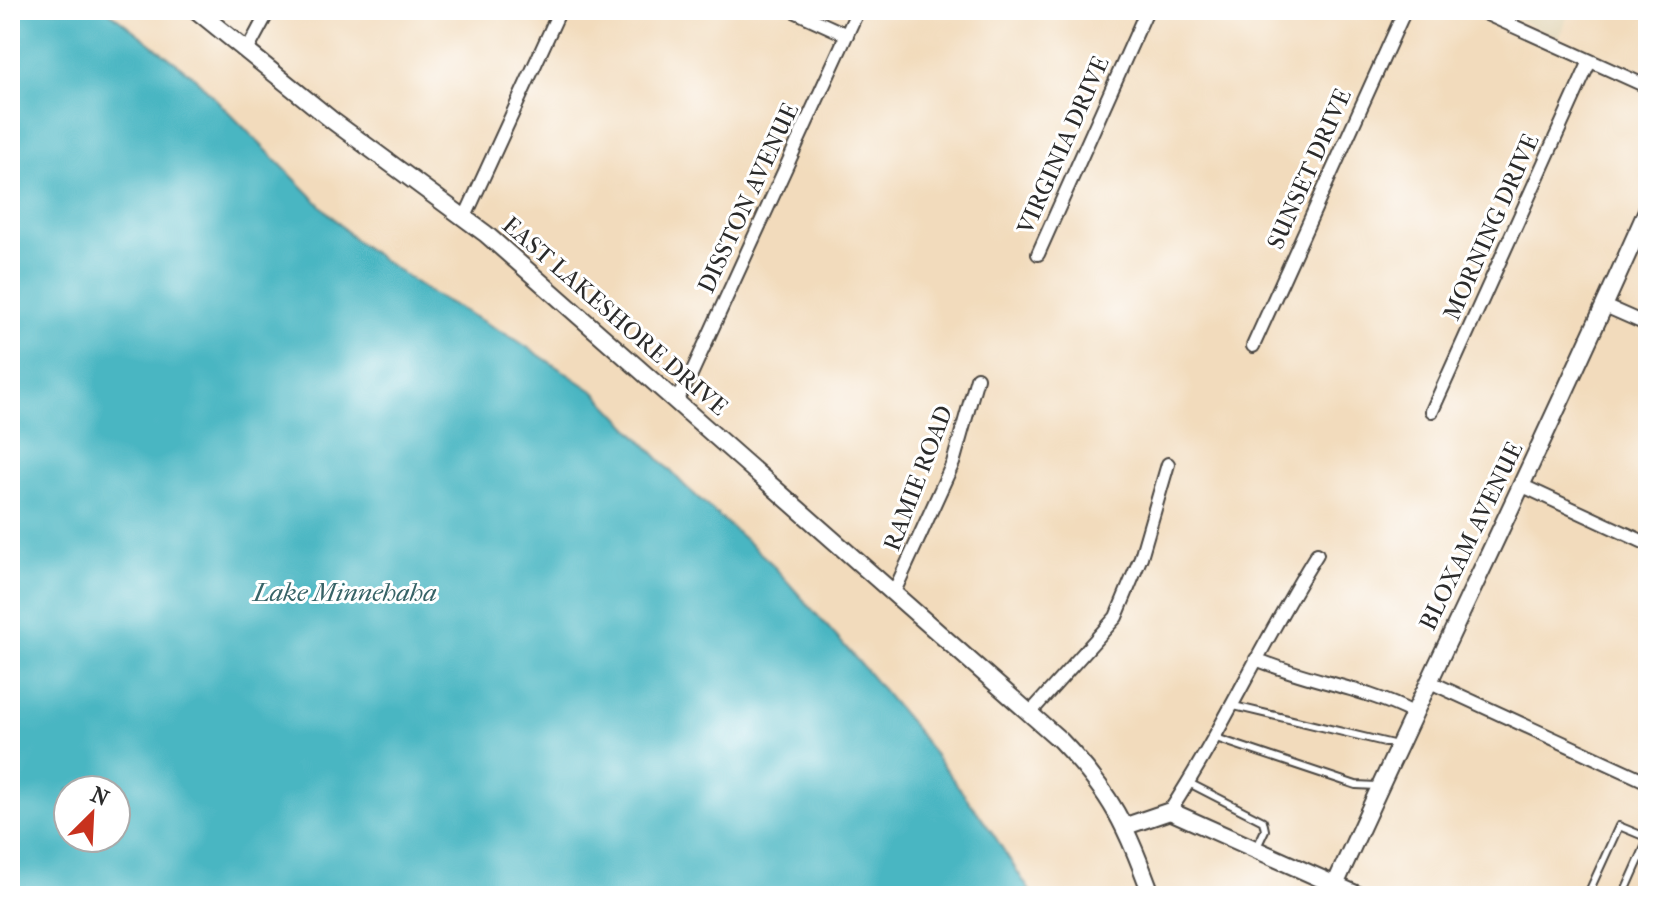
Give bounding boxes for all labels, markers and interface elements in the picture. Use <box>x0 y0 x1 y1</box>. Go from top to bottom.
street label: VIRGINIA DRIVE <box>1011 52 1115 239</box>
street label: SUNSET DRIVE <box>1261 84 1357 254</box>
street label: DISSTON AVENUE <box>692 99 804 297</box>
street label: MORNING DRIVE <box>1437 130 1545 324</box>
street label: EAST LAKESHORE DRIVE <box>497 211 733 421</box>
street label: RAMIE ROAD <box>877 401 959 555</box>
street label: BLOXAM AVENUE <box>1413 437 1529 635</box>
water label: Lake Minnehaha <box>251 577 437 608</box>
north arrow <box>52 774 132 854</box>
text: N <box>87 781 113 812</box>

